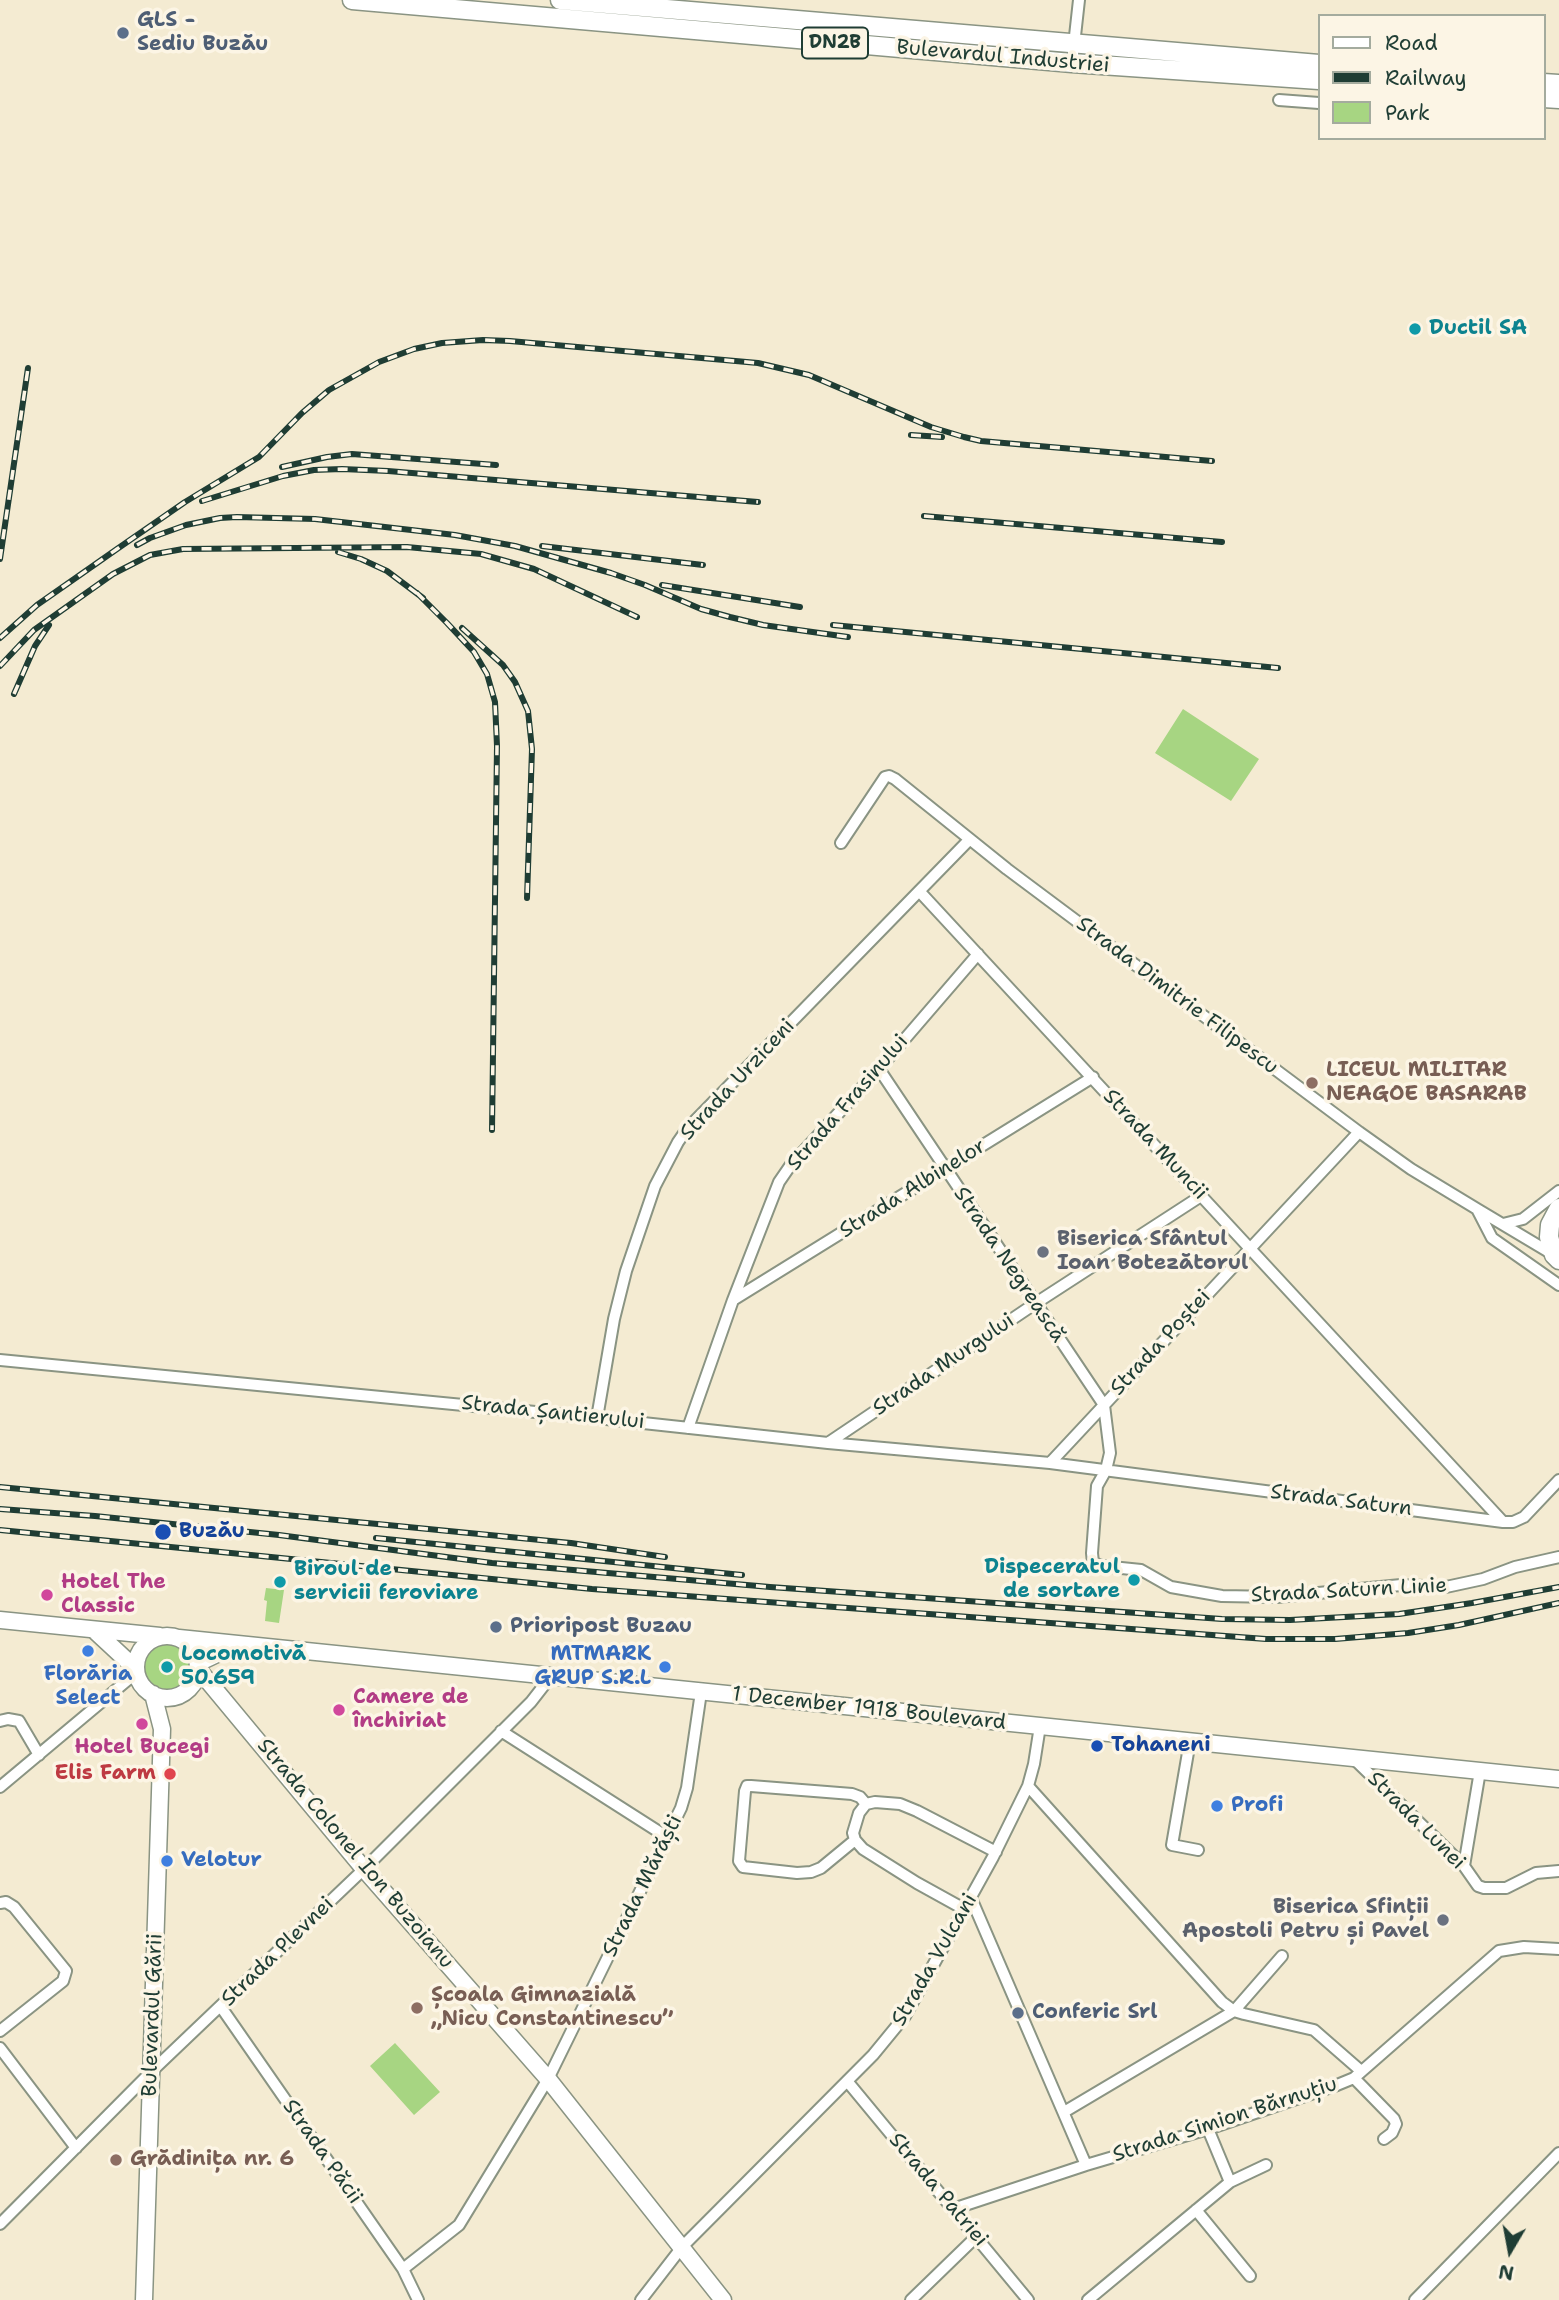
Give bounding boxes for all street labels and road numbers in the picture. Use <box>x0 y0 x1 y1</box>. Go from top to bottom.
road number: DN2B <box>802 28 868 58</box>
street label: Bulevardul Industriei <box>895 35 1111 79</box>
street label: Strada Dimitrie Filipescu <box>1071 912 1283 1080</box>
street label: Strada Urziceni <box>675 1014 801 1146</box>
street label: Strada Frasinului <box>782 1030 914 1176</box>
street label: Strada Muncii <box>1097 1084 1213 1206</box>
street label: Strada Albinelor <box>835 1134 991 1244</box>
street label: Strada Negrească <box>948 1182 1070 1348</box>
street label: Strada Poștei <box>1106 1285 1216 1401</box>
street label: Strada Murgului <box>868 1308 1020 1422</box>
street label: Strada Șantierului <box>460 1391 646 1435</box>
street label: Strada Saturn <box>1269 1480 1413 1522</box>
street label: Strada Saturn Linie <box>1250 1573 1448 1609</box>
street label: 1 December 1918 Boulevard <box>731 1682 1007 1736</box>
street label: Strada Colonel Ion Buzoianu <box>251 1734 459 1974</box>
street label: Strada Lunei <box>1362 1767 1470 1875</box>
street label: Strada Mărăști <box>598 1811 688 1961</box>
street label: Strada Vulcani <box>887 1889 983 2031</box>
street label: Strada Plevnei <box>216 1892 340 2012</box>
street label: Bulevardul Gării <box>138 1933 168 2097</box>
street label: Strada Simion Bărnuțiu <box>1110 2072 1340 2168</box>
street label: Strada Păcii <box>277 2095 367 2209</box>
street label: Strada Patriei <box>883 2128 993 2252</box>

